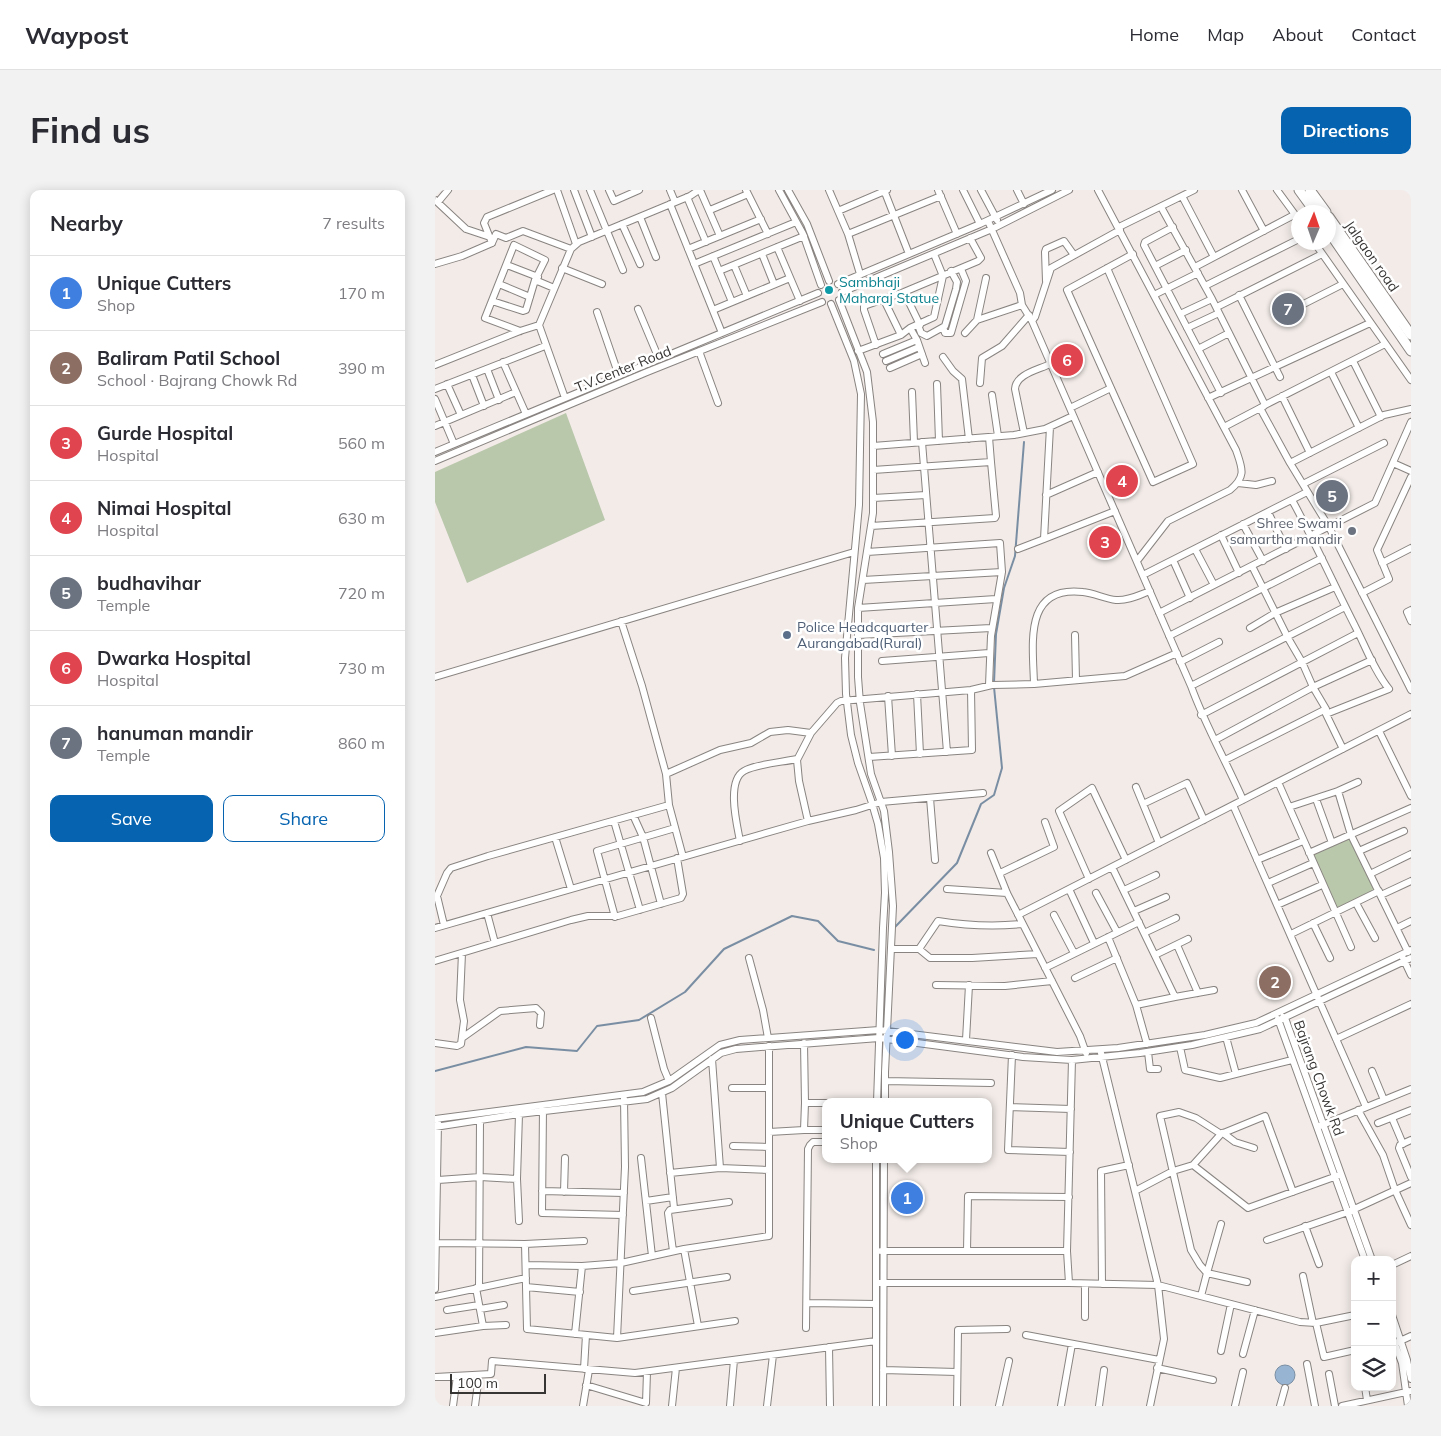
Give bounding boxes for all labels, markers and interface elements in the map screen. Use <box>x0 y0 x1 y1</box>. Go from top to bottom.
text: Waypost <box>25 20 128 50</box>
text: Home <box>1129 23 1179 46</box>
text: Map <box>1207 23 1244 46</box>
text: About <box>1272 23 1323 46</box>
text: Contact <box>1351 23 1416 46</box>
button: Directions <box>1281 107 1411 154</box>
text: Find us <box>30 108 150 152</box>
north arrow <box>1291 205 1336 250</box>
text: Nearby <box>50 210 123 236</box>
text: 7 results <box>322 213 385 233</box>
street label: Jalgaon road <box>1341 217 1403 295</box>
text: Unique Cutters <box>97 271 231 295</box>
place label: Sambhaji Maharaj Statue <box>839 273 939 307</box>
text: 1 <box>61 283 71 303</box>
text: 170 m <box>338 283 385 303</box>
marker: Sambhaji Maharaj Statue <box>823 284 835 296</box>
pin: 7 <box>1272 290 1304 328</box>
text: Shop <box>97 295 135 315</box>
pin: 6 <box>1051 341 1083 379</box>
street label: T.V.Center Road <box>572 342 674 396</box>
text: Baliram Patil School <box>97 346 280 370</box>
text: 2 <box>61 358 71 378</box>
text: 390 m <box>338 358 385 378</box>
text: School · Bajrang Chowk Rd <box>97 370 297 390</box>
text: Gurde Hospital <box>97 421 233 445</box>
text: 3 <box>61 433 71 453</box>
text: 560 m <box>338 433 385 453</box>
text: Hospital <box>97 445 159 465</box>
pin: 4 <box>1106 462 1138 500</box>
pin: 5 <box>1316 477 1348 515</box>
text: Nimai Hospital <box>97 496 231 520</box>
text: 4 <box>61 508 71 528</box>
text: 630 m <box>338 508 385 528</box>
place label: Shree Swami samartha mandir <box>1230 514 1343 548</box>
text: Hospital <box>97 520 159 540</box>
pin: 3 <box>1089 523 1121 561</box>
marker: Shree Swami samartha mandir <box>1346 525 1358 537</box>
text: budhavihar <box>97 571 201 595</box>
text: 5 <box>61 583 71 603</box>
text: 720 m <box>338 583 385 603</box>
text: Temple <box>97 595 150 615</box>
place label: Police Headcquarter Aurangabad(Rural) <box>797 618 929 652</box>
marker: Police Headcquarter Aurangabad(Rural) <box>781 629 793 641</box>
text: Dwarka Hospital <box>97 646 251 670</box>
text: 6 <box>61 658 71 678</box>
text: 730 m <box>338 658 385 678</box>
text: Hospital <box>97 670 159 690</box>
text: hanuman mandir <box>97 721 253 745</box>
text: 7 <box>61 733 71 753</box>
text: 860 m <box>338 733 385 753</box>
text: Temple <box>97 745 150 765</box>
button: Save <box>50 795 213 842</box>
button: Share <box>223 795 385 842</box>
pin: 2 <box>1259 963 1291 1001</box>
street label: Bajrang Chowk Rd <box>1290 1018 1348 1138</box>
your location <box>892 1027 918 1053</box>
popup <box>822 1098 992 1163</box>
text: Unique Cutters <box>840 1109 974 1133</box>
text: Shop <box>840 1133 878 1153</box>
pin: 1 <box>891 1179 923 1217</box>
map controls <box>1351 1256 1396 1391</box>
button: + <box>1351 1256 1396 1301</box>
button: − <box>1351 1301 1396 1346</box>
button: layers <box>1351 1346 1396 1391</box>
scale bar <box>450 1371 546 1394</box>
text: 100 m <box>457 1374 498 1392</box>

